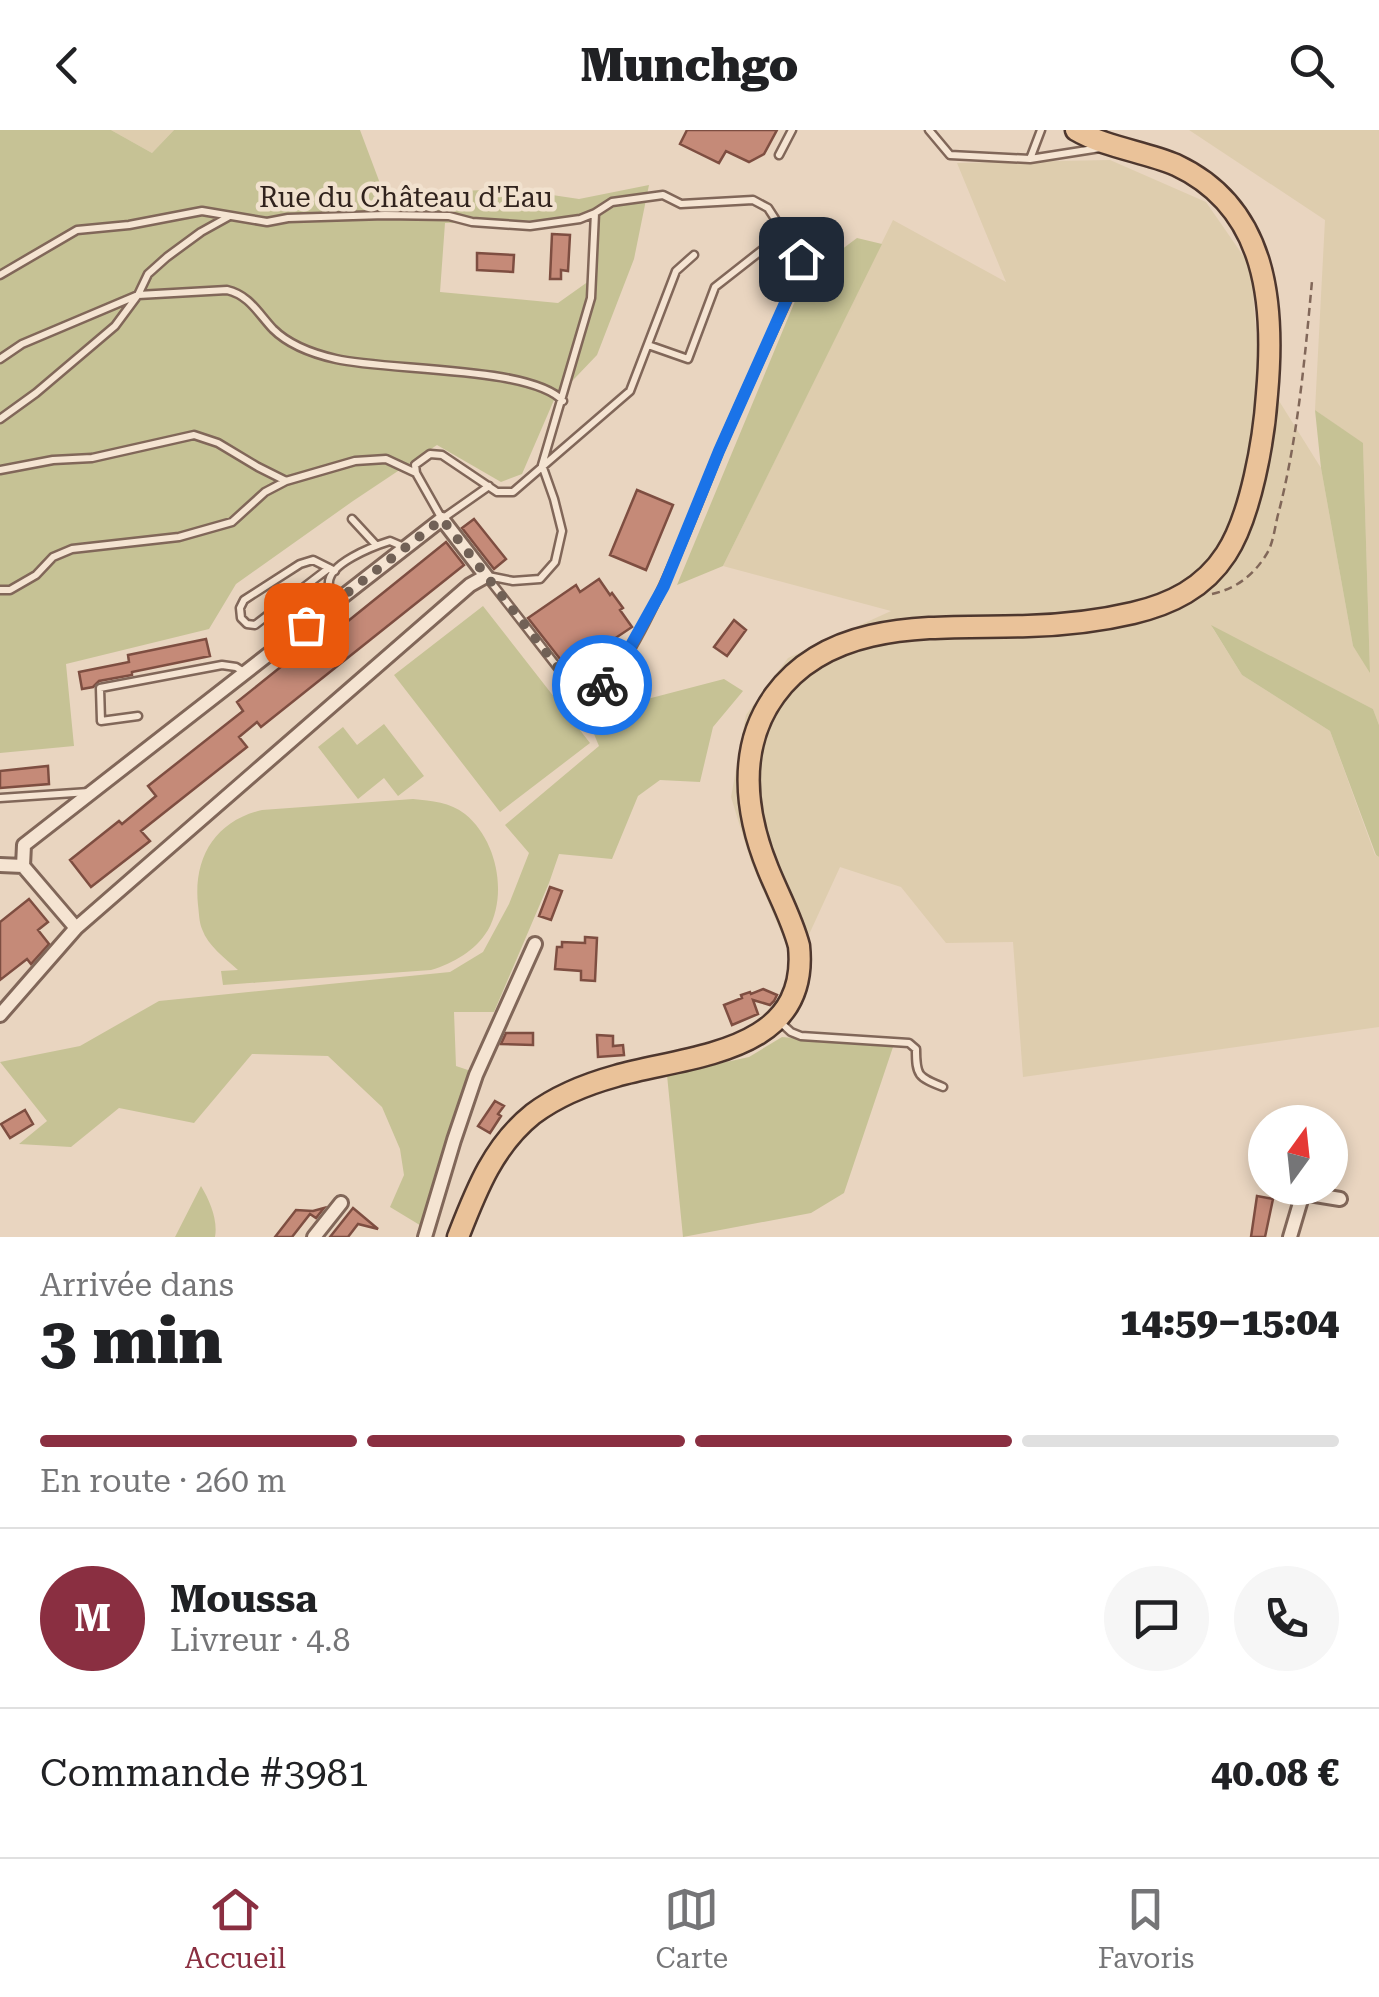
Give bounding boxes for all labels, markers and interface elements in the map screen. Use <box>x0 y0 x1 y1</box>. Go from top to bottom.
icon: back <box>40 38 95 93</box>
icon: search <box>1284 38 1339 93</box>
text: Munchgo <box>581 39 798 92</box>
street label: Rue du Château d'Eau <box>259 181 553 214</box>
pin <box>759 217 844 302</box>
icon: home <box>774 232 829 287</box>
pin <box>264 583 349 668</box>
icon: bag <box>279 598 334 653</box>
courier <box>552 635 652 735</box>
icon: bike <box>575 658 630 713</box>
north arrow <box>1248 1105 1348 1205</box>
map controls <box>1248 1105 1348 1205</box>
text: Arrivée dans <box>40 1266 234 1304</box>
text: 14:59–15:04 <box>1120 1300 1339 1344</box>
text: 3 min <box>40 1303 223 1379</box>
text: En route · 260 m <box>40 1462 286 1500</box>
button: chat <box>1104 1566 1209 1671</box>
button: phone <box>1234 1566 1339 1671</box>
text: Moussa <box>170 1577 318 1621</box>
text: M <box>74 1596 111 1640</box>
text: Livreur · 4.8 <box>170 1621 350 1659</box>
text: Commande #3981 <box>40 1751 369 1795</box>
text: 40.08 € <box>1211 1751 1339 1795</box>
tab: Accueil <box>185 1882 286 1975</box>
tab: Carte <box>655 1882 728 1975</box>
tab: Favoris <box>1098 1882 1194 1975</box>

